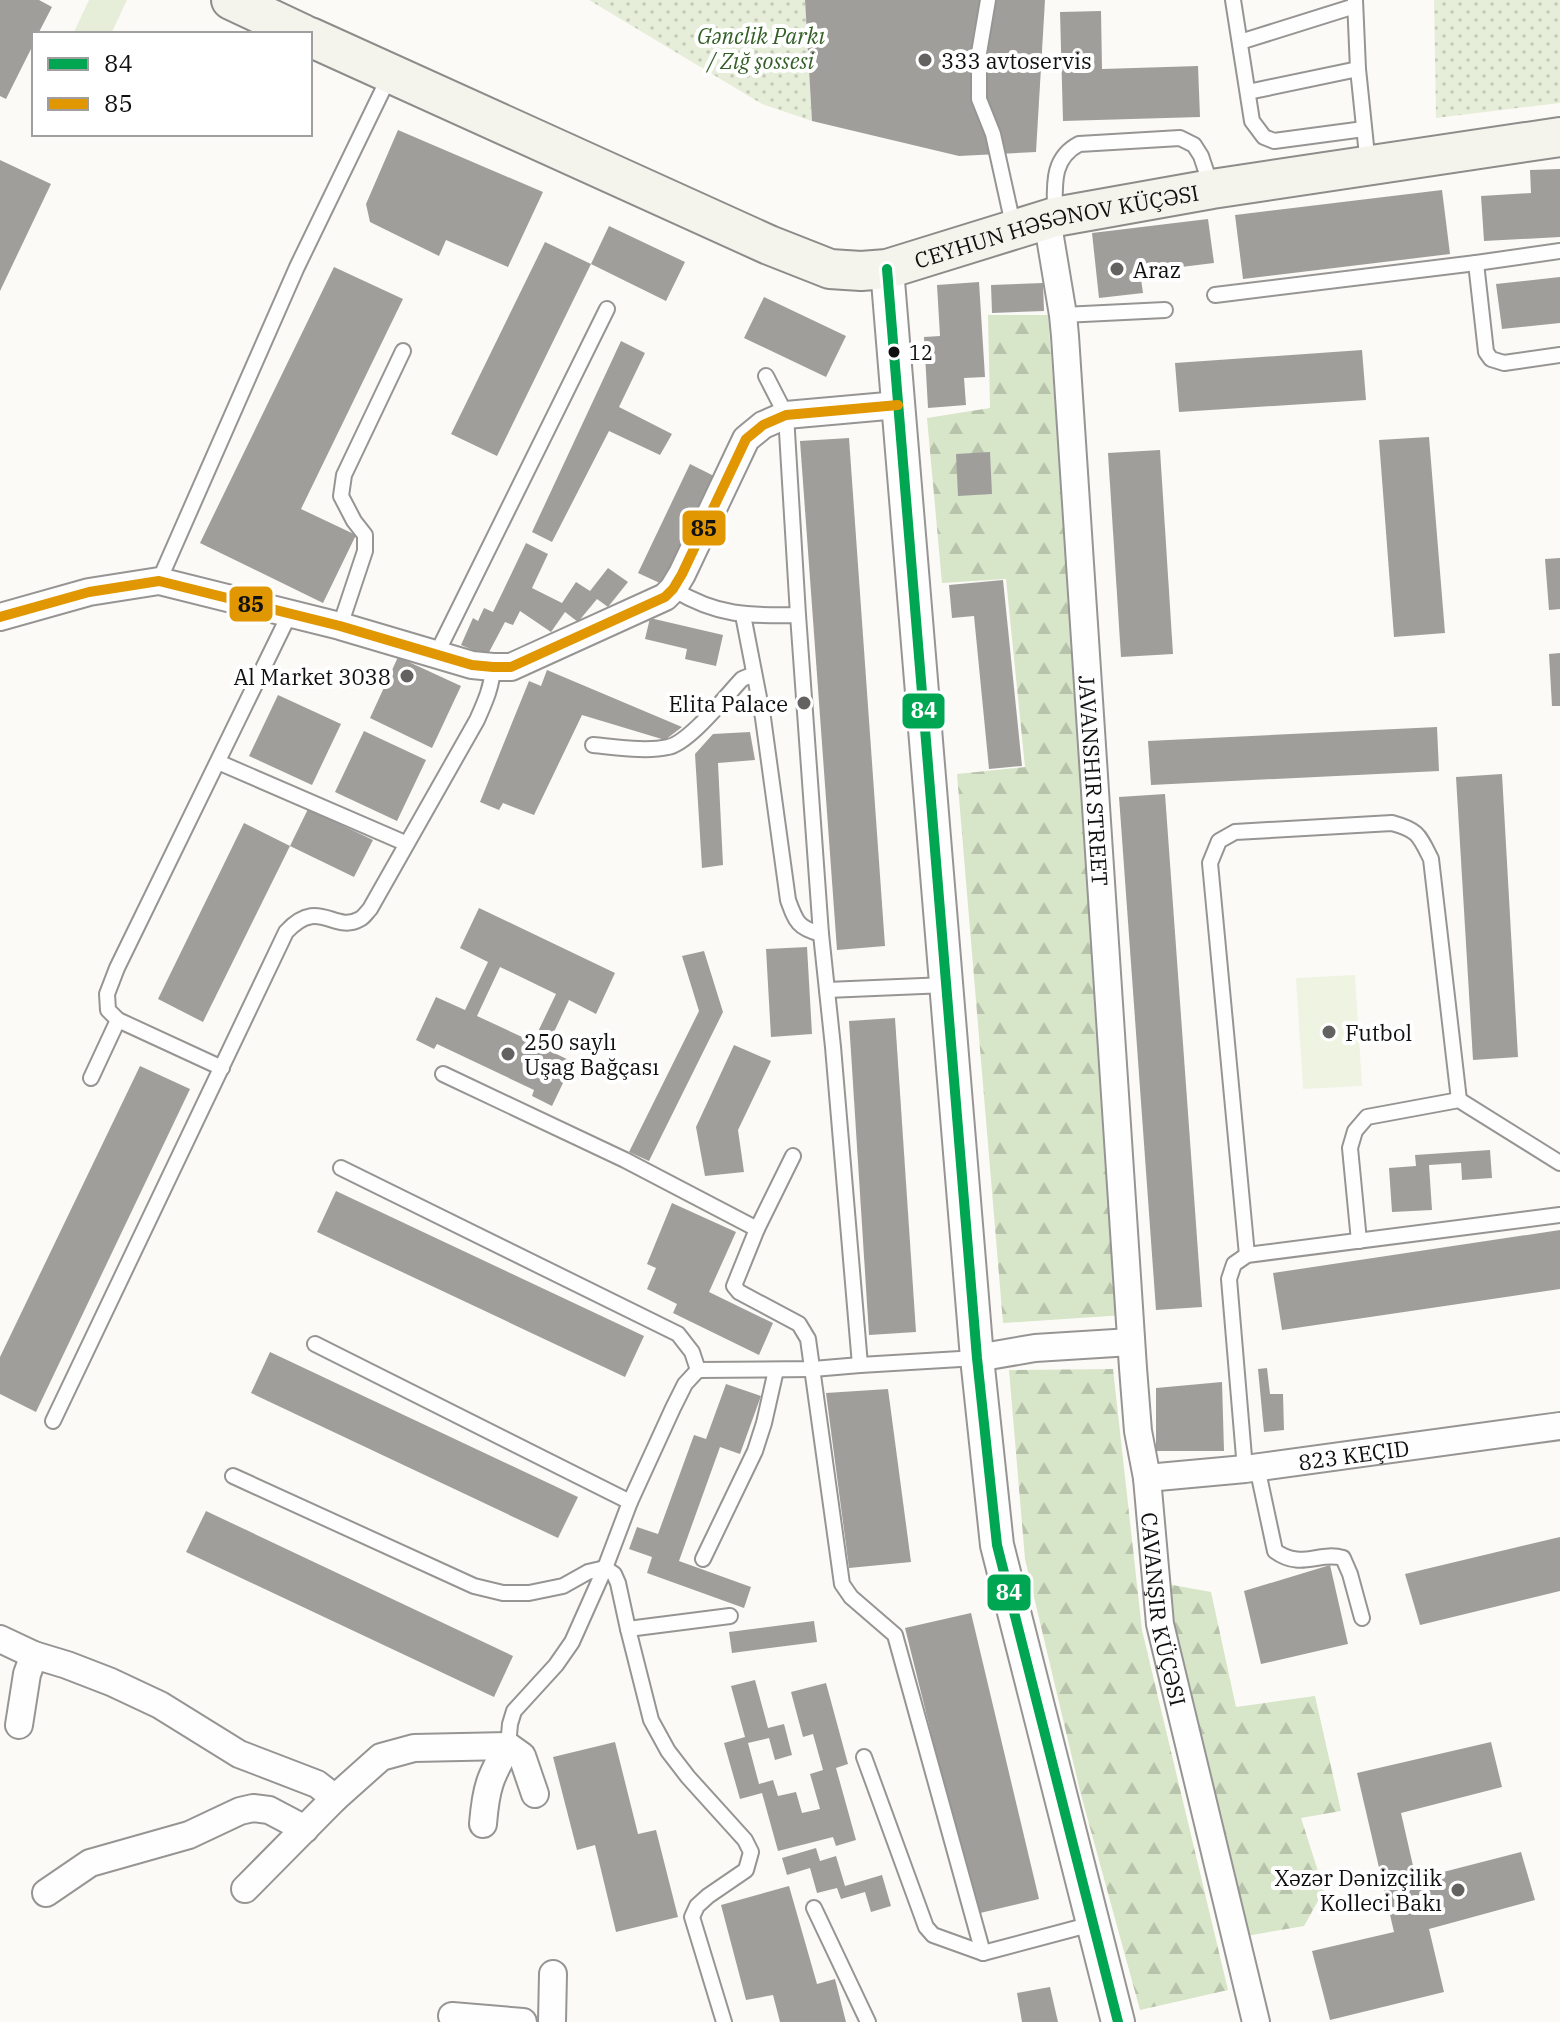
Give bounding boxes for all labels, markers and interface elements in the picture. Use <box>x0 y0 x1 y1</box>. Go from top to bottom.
park label: Gənclik Parkı / Zığ şossesi <box>697 21 825 75</box>
legend <box>32 32 312 136</box>
place label: 333 avtoservis <box>941 46 1092 75</box>
text: 84 <box>104 47 133 79</box>
marker: 333 avtoservis <box>916 51 934 69</box>
text: 85 <box>104 87 133 119</box>
street label: CEYHUN HƏSƏNOV KÜÇƏSI <box>911 177 1201 274</box>
place label: Araz <box>1133 255 1181 284</box>
marker: Araz <box>1108 260 1126 278</box>
place label: 12 <box>909 339 933 366</box>
marker: 12 <box>886 344 902 360</box>
line badge: 85 <box>681 509 727 547</box>
text: 85 <box>691 513 717 542</box>
line badge: 85 <box>228 585 274 623</box>
text: 85 <box>238 589 264 618</box>
place label: Al Market 3038 <box>234 662 391 691</box>
marker: Al Market 3038 <box>398 667 416 685</box>
street label: JAVANSHIR STREET <box>1073 674 1116 887</box>
place label: Elita Palace <box>669 689 788 718</box>
line badge: 84 <box>901 692 946 730</box>
marker: Elita Palace <box>795 694 813 712</box>
text: 84 <box>911 695 937 724</box>
place label: Futbol <box>1345 1018 1412 1047</box>
marker: Futbol <box>1320 1023 1338 1041</box>
place label: 250 saylı Uşag Bağçası <box>524 1027 659 1081</box>
marker: 250 saylı Uşag Bağçası <box>499 1045 517 1063</box>
street label: 823 KEÇID <box>1296 1432 1411 1476</box>
street label: CAVANŞIR KÜÇƏSI <box>1136 1511 1194 1709</box>
line badge: 84 <box>986 1573 1032 1612</box>
text: 84 <box>996 1577 1022 1606</box>
place label: Xəzər Dənizçilik Kolleci Bakı <box>1275 1863 1442 1917</box>
marker: Xəzər Dənizçilik Kolleci Bakı <box>1449 1881 1467 1899</box>

